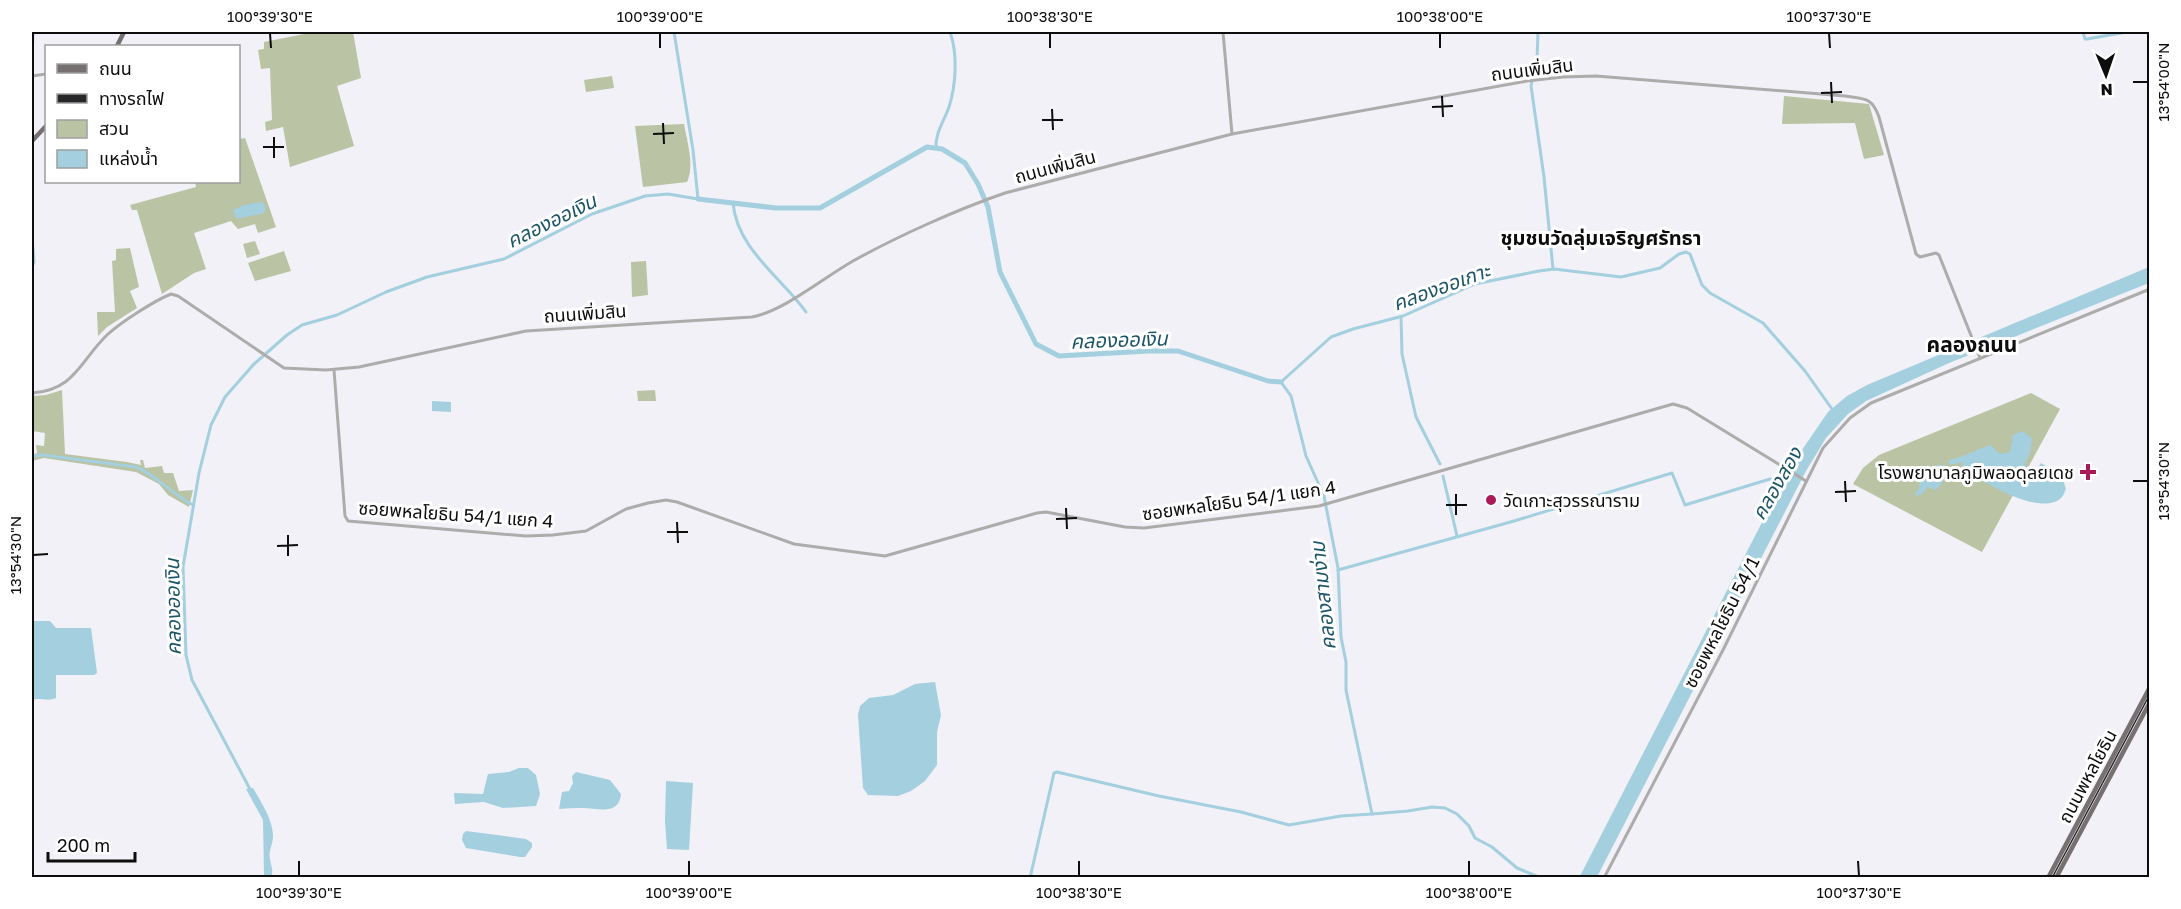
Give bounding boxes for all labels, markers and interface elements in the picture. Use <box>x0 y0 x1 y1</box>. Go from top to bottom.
text: 100°39'30"E <box>227 7 313 25</box>
text: 100°39'00"E <box>617 7 703 25</box>
text: 100°38'30"E <box>1007 7 1093 25</box>
text: 100°38'00"E <box>1397 7 1483 25</box>
text: 100°37'30"E <box>1787 7 1871 25</box>
text: 13°54'00"N <box>2154 43 2172 121</box>
legend <box>45 45 240 183</box>
north arrow <box>2076 45 2136 105</box>
street label: ถนนเพิ่มสิน <box>1490 53 1574 85</box>
text: ถนน <box>99 57 132 79</box>
text: N <box>2100 80 2113 100</box>
text: ทางรถไฟ <box>99 87 164 109</box>
text: สวน <box>99 117 129 139</box>
street label: ถนนเพิ่มสิน <box>1012 145 1098 187</box>
text: แหล่งน้ำ <box>99 146 158 169</box>
water label: คลองออเงิน <box>502 187 601 252</box>
district label: ชุมชนวัดลุ่มเจริญศรัทธา <box>1501 225 1701 250</box>
water label: คลองออเกาะ <box>1389 257 1495 315</box>
street label: ถนนเพิ่มสิน <box>543 299 627 327</box>
water label: คลองออเงิน <box>1070 325 1170 353</box>
district label: คลองถนน <box>1927 331 2017 357</box>
water label: คลองสอง <box>1746 441 1807 523</box>
text: 13°54'30"N <box>2154 442 2172 520</box>
place label: โรงพยาบาลภูมิพลอดุลยเดช <box>1878 461 2074 485</box>
marker: โรงพยาบาลภูมิพลอดุลยเดช <box>2079 463 2097 481</box>
street label: ซอยพหลโยธิน 54/1 แยก 4 <box>1141 476 1337 524</box>
place label: วัดเกาะสุวรรณาราม <box>1503 489 1640 512</box>
marker: วัดเกาะสุวรรณาราม <box>1484 493 1498 507</box>
street label: ซอยพหลโยธิน 54/1 แยก 4 <box>358 496 554 532</box>
text: 13°54'30"N <box>6 516 24 594</box>
water label: คลองสามง่าม <box>1304 539 1340 651</box>
street label: ซอยพหลโยธิน 54/1 <box>1678 553 1764 691</box>
water label: คลองออเงิน <box>159 557 185 656</box>
street label: ถนนพหลโยธิน <box>2053 725 2121 827</box>
scale bar <box>48 825 135 863</box>
text: 200 m <box>57 834 110 856</box>
text: 100°39'30"E <box>256 883 342 901</box>
text: 100°39'00"E <box>646 883 732 901</box>
text: 100°38'30"E <box>1036 883 1122 901</box>
text: 100°38'00"E <box>1426 883 1512 901</box>
text: 100°37'30"E <box>1817 883 1901 901</box>

